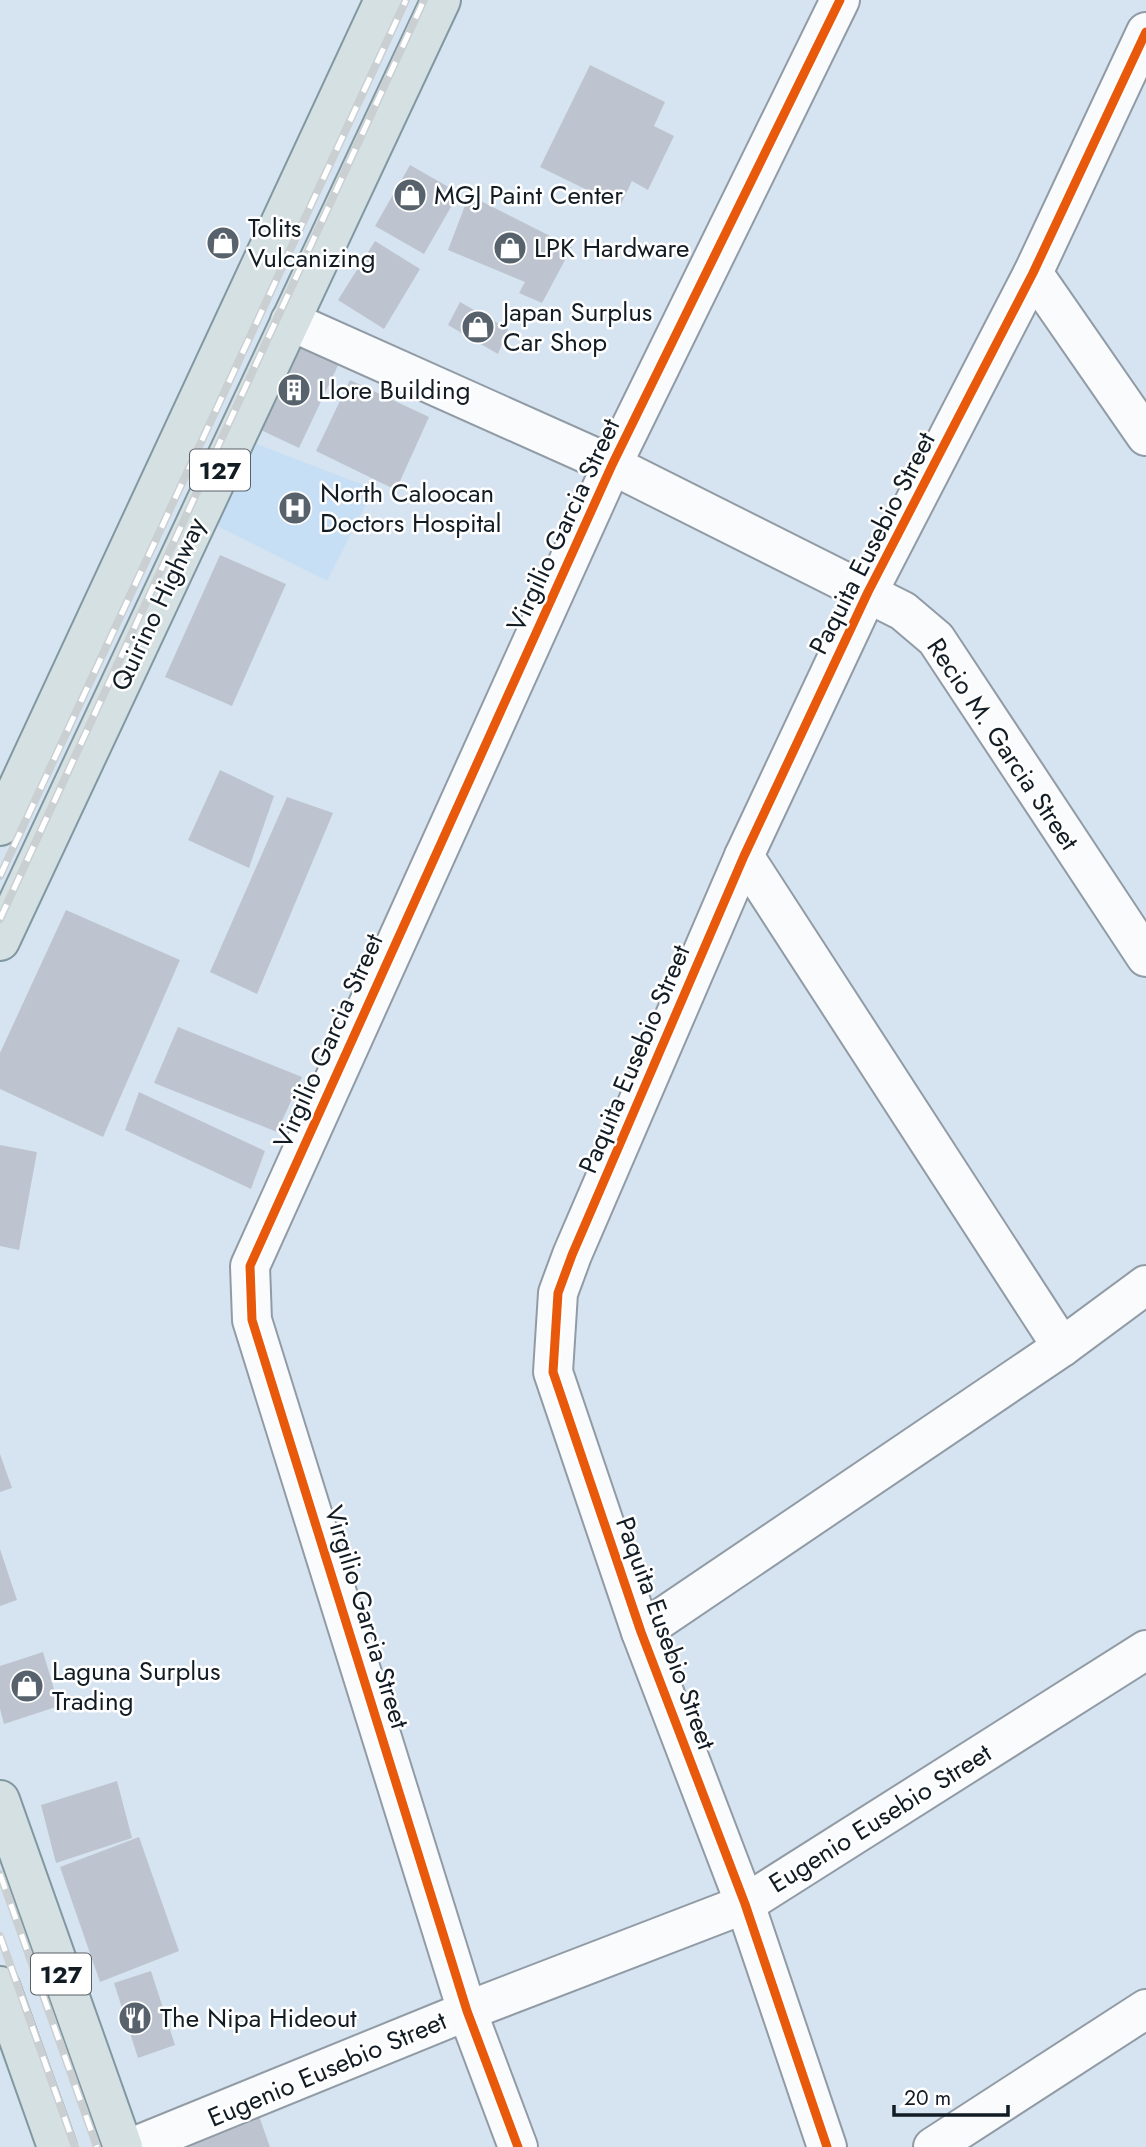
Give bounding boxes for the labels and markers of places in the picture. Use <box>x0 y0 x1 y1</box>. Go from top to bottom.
shop icon: MGJ Paint Center <box>391 176 429 214</box>
place label: MGJ Paint Center <box>434 176 623 214</box>
place label: Tolits Vulcanizing <box>248 209 376 277</box>
shop icon: Tolits Vulcanizing <box>204 224 242 262</box>
shop icon: LPK Hardware <box>491 229 529 267</box>
place label: LPK Hardware <box>534 229 689 267</box>
place label: Japan Surplus Car Shop <box>500 293 652 361</box>
shop icon: Japan Surplus Car Shop <box>459 308 497 346</box>
building icon: Llore Building <box>275 371 313 409</box>
place label: Llore Building <box>318 371 471 409</box>
place label: North Caloocan Doctors Hospital <box>320 474 502 542</box>
hospital icon: North Caloocan Doctors Hospital <box>276 489 314 527</box>
place label: Laguna Surplus Trading <box>52 1652 220 1720</box>
shop icon: Laguna Surplus Trading <box>8 1667 46 1705</box>
restaurant icon: The Nipa Hideout <box>116 1999 154 2037</box>
place label: The Nipa Hideout <box>160 1999 357 2037</box>

